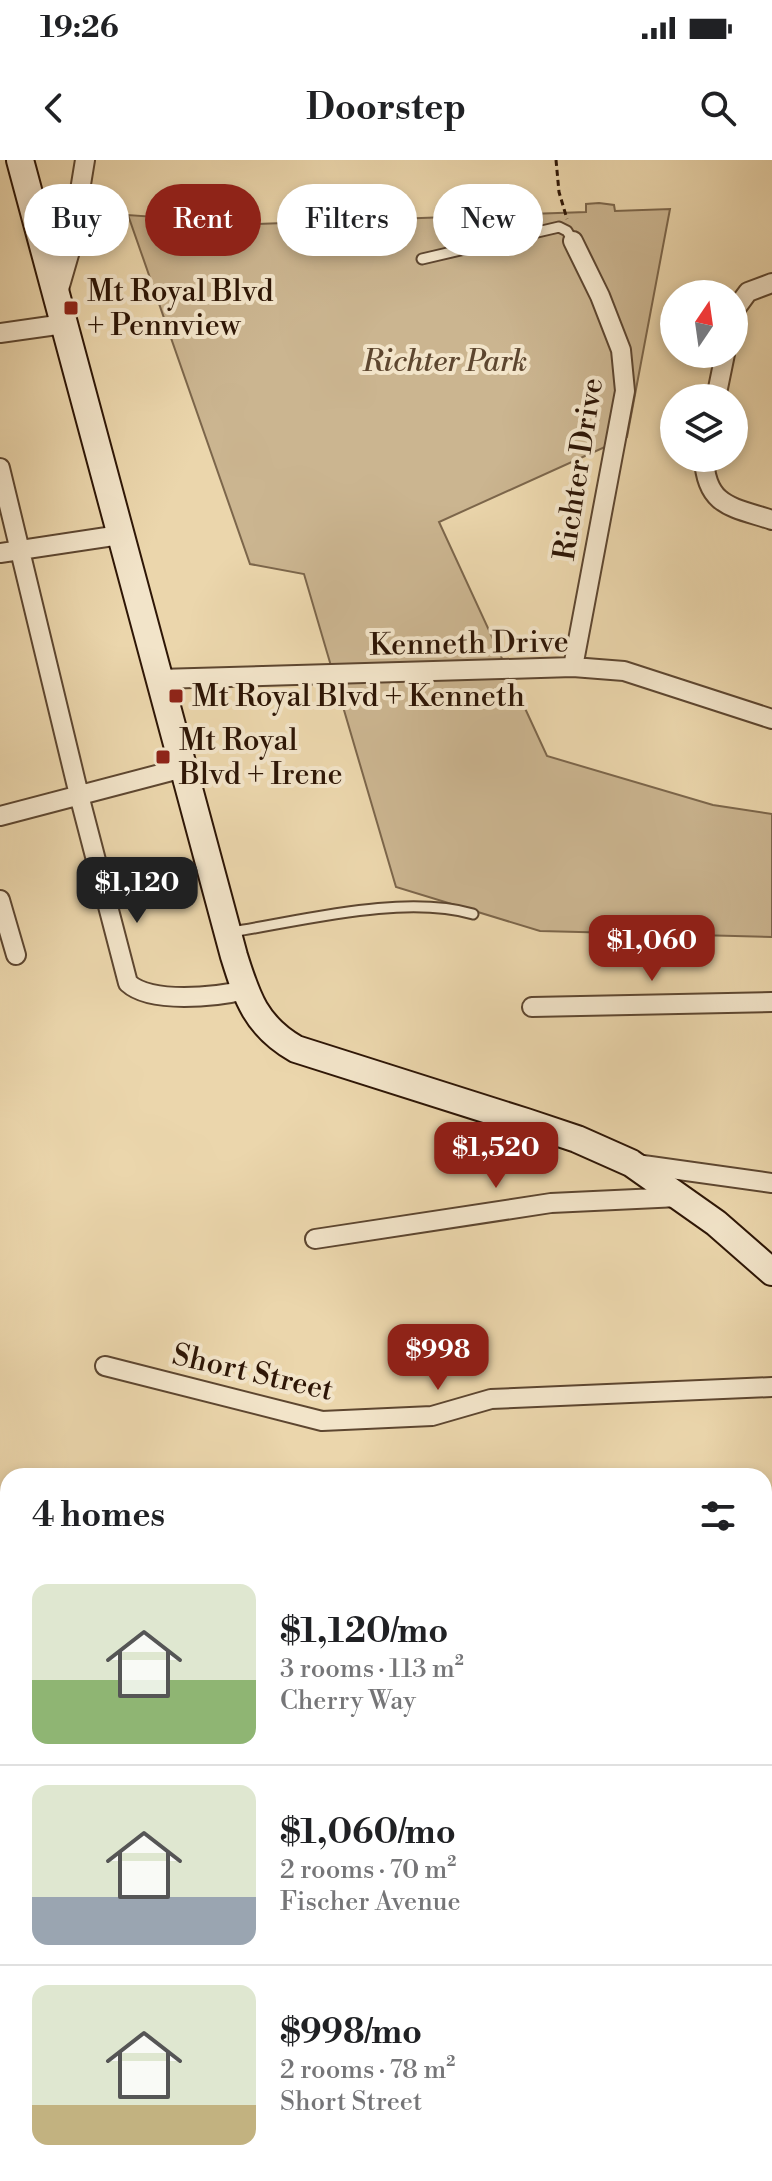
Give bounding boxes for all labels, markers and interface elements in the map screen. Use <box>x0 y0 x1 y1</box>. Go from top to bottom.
text: 19:26 <box>40 9 119 47</box>
icon: back <box>32 86 76 130</box>
text: Doorstep <box>306 86 466 131</box>
icon: search <box>696 86 740 130</box>
chip: Buy <box>24 184 129 256</box>
chip: Rent <box>145 184 261 256</box>
chip: Filters <box>277 184 417 256</box>
chip: New <box>433 184 543 256</box>
place label: Mt Royal Blvd + Pennview <box>87 273 273 345</box>
north arrow <box>660 280 748 368</box>
map controls <box>660 280 748 472</box>
marker: Mt Royal Blvd + Pennview <box>62 299 80 317</box>
park label: Richter Park <box>361 343 528 381</box>
street label: Richter Drive <box>546 375 612 563</box>
button: layers <box>660 384 748 472</box>
street label: Kenneth Drive <box>369 623 569 665</box>
place label: Mt Royal Blvd + Kenneth <box>192 678 525 716</box>
marker: Mt Royal Blvd + Kenneth <box>167 687 185 705</box>
place label: Mt Royal Blvd + Irene <box>178 722 343 794</box>
marker: Mt Royal Blvd + Irene <box>154 748 172 766</box>
pin: $1,120 <box>72 857 202 925</box>
text: $1,120 <box>95 867 179 899</box>
pin: $1,060 <box>587 915 717 983</box>
text: $1,060 <box>607 925 697 957</box>
pin: $1,520 <box>431 1122 561 1190</box>
text: $1,520 <box>452 1132 540 1164</box>
pin: $998 <box>391 1324 485 1392</box>
text: $998 <box>406 1334 470 1366</box>
street label: Short Street <box>169 1336 337 1410</box>
icon: filters <box>696 1494 740 1538</box>
text: 4 homes <box>32 1495 165 1537</box>
text: $1,120/mo <box>280 1611 448 1653</box>
icon: home <box>96 1616 192 1712</box>
text: 3 rooms · 113 m² <box>280 1653 464 1685</box>
text: Cherry Way <box>280 1685 416 1717</box>
text: $1,060/mo <box>280 1812 456 1854</box>
icon: home <box>96 1817 192 1913</box>
text: 2 rooms · 70 m² <box>280 1854 456 1886</box>
text: Fischer Avenue <box>280 1886 461 1918</box>
text: $998/mo <box>280 2012 422 2054</box>
icon: home <box>96 2017 192 2113</box>
text: 2 rooms · 78 m² <box>280 2054 455 2086</box>
text: Short Street <box>280 2086 422 2118</box>

